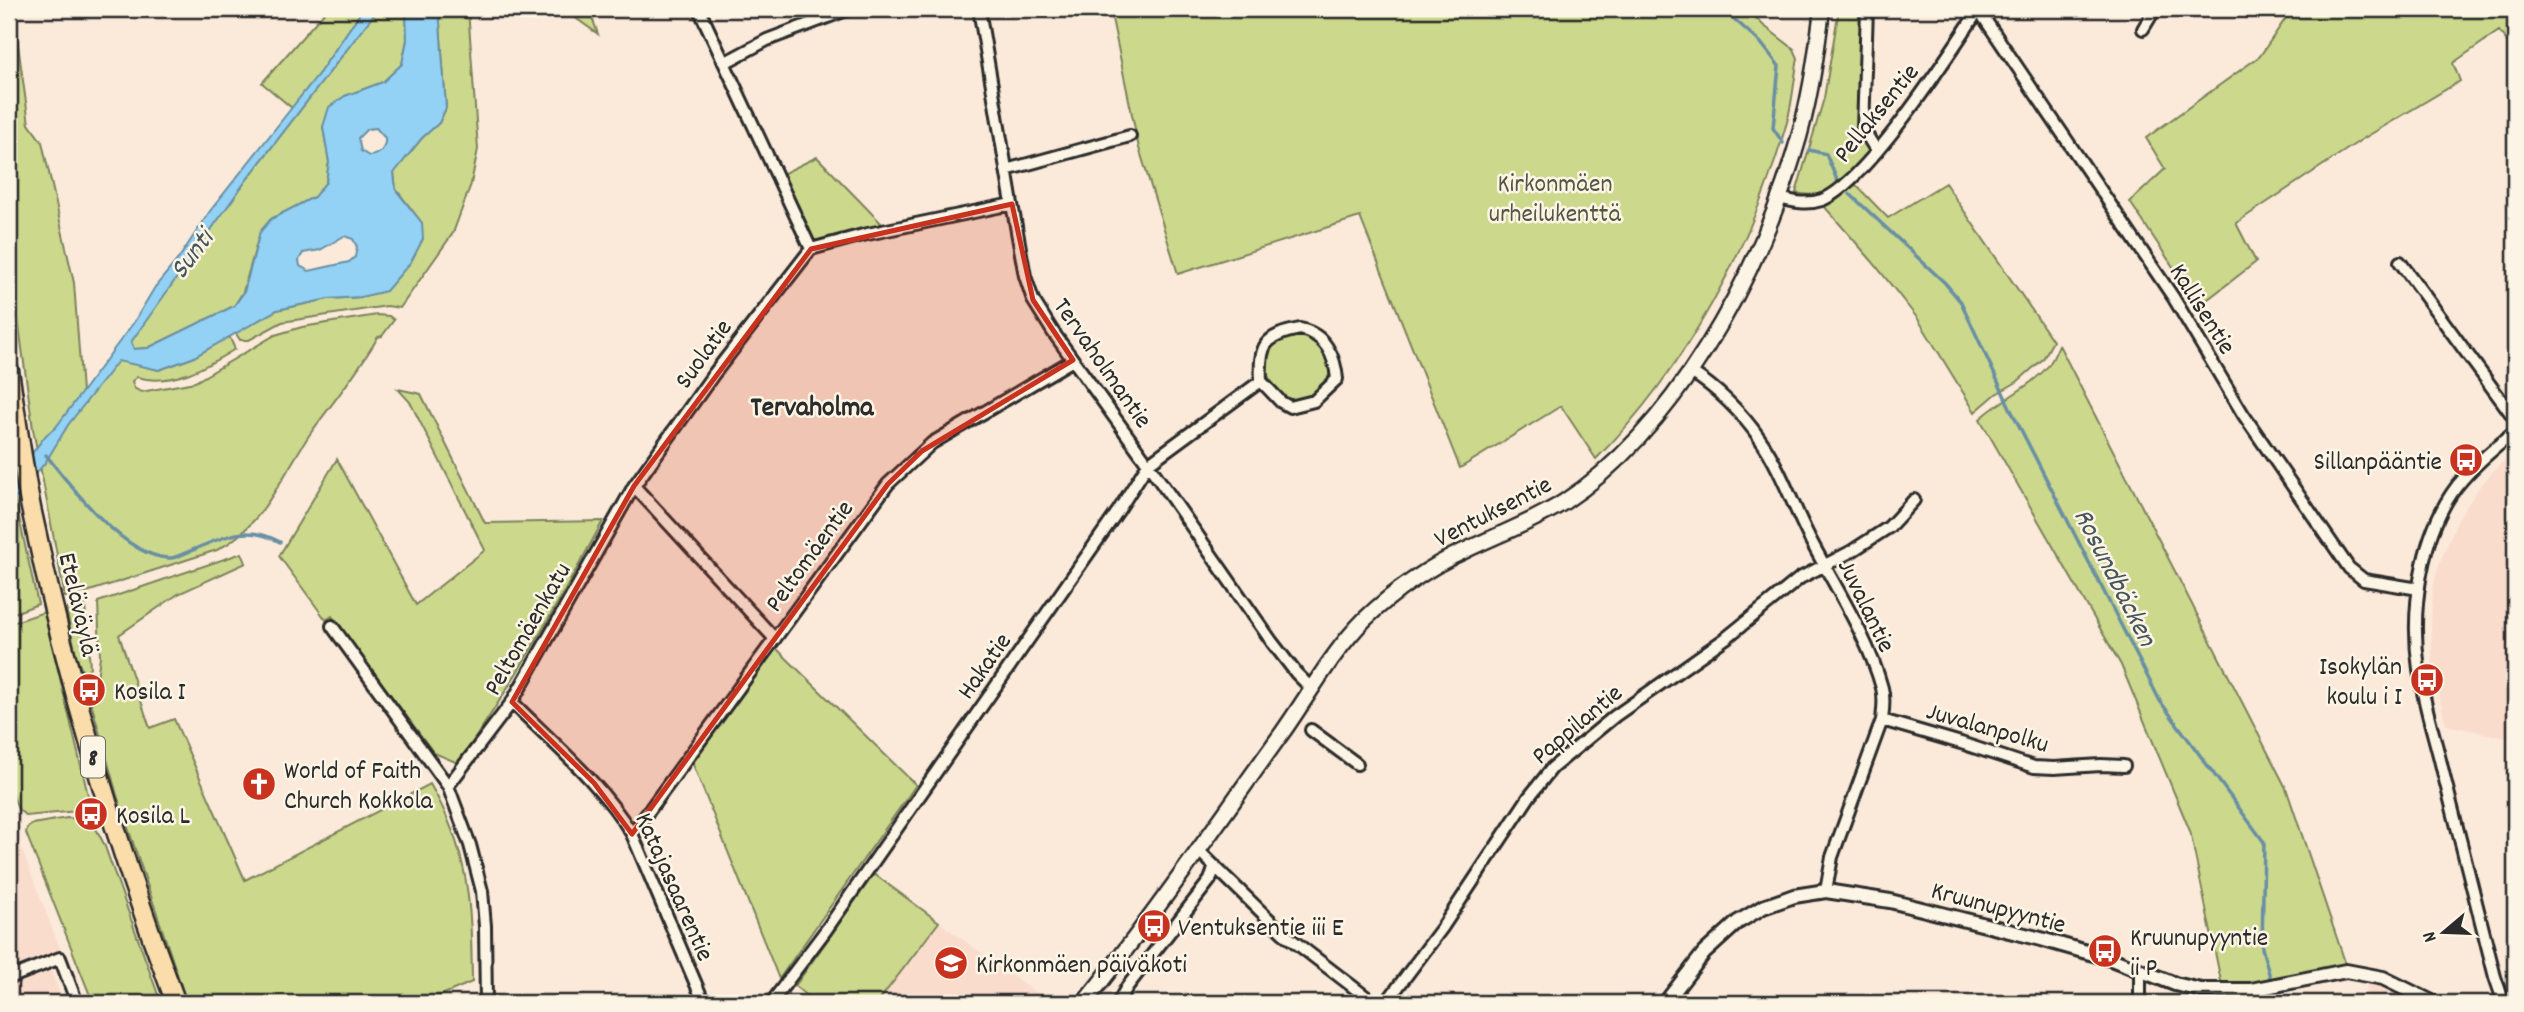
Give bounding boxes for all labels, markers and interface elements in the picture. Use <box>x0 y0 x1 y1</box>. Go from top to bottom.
street label: Pellaksentie <box>1826 56 1929 172</box>
park label: Kirkonmäen urheilukenttä <box>1489 167 1621 234</box>
water label: Sunti <box>162 220 228 289</box>
street label: Kallisentie <box>2158 257 2244 363</box>
street label: Tervaholmantie <box>1042 291 1160 437</box>
street label: Suolatie <box>667 312 743 398</box>
district label: Tervaholma <box>750 390 874 430</box>
bus stop icon: Sillanpääntie <box>2447 441 2485 479</box>
place label: Sillanpääntie <box>2313 445 2442 482</box>
street label: Ventuksentie <box>1428 468 1559 559</box>
street label: Peltomäentie <box>757 493 864 621</box>
water label: Rosundbäcken <box>2061 502 2165 655</box>
street label: Eteläväylä <box>47 549 106 660</box>
street label: Juvalantie <box>1826 554 1903 660</box>
street label: Peltomäenkatu <box>476 556 582 703</box>
street label: Hakatie <box>949 626 1022 708</box>
place label: Isokylän koulu i I <box>2319 650 2402 717</box>
bus stop icon: Isokylän koulu i I <box>2408 661 2446 699</box>
bus stop icon: Kosila I <box>70 671 108 709</box>
place label: Kosila I <box>114 675 186 712</box>
street label: Pappilantie <box>1525 677 1632 775</box>
street label: Juvalanpolku <box>1922 694 2053 764</box>
road number: 8 <box>81 736 105 778</box>
place label: World of Faith Church Kokkola <box>284 754 434 821</box>
church icon: World of Faith Church Kokkola <box>240 765 278 803</box>
bus stop icon: Kosila L <box>72 795 110 833</box>
place label: Kosila L <box>116 799 191 836</box>
street label: Katajasaarentie <box>624 807 722 968</box>
street label: Kruunupyyntie <box>1927 874 2070 945</box>
north arrow <box>2408 897 2478 967</box>
bus stop icon: Ventuksentie iii E <box>1135 907 1173 945</box>
place label: Ventuksentie iii E <box>1178 911 1344 948</box>
place label: Kruunupyyntie ii P <box>2130 921 2268 988</box>
text: N <box>2417 928 2446 945</box>
bus stop icon: Kruunupyyntie ii P <box>2086 932 2124 970</box>
school or university icon: Kirkonmäen päiväkoti <box>932 944 970 982</box>
place label: Kirkonmäen päiväkoti <box>976 948 1187 985</box>

